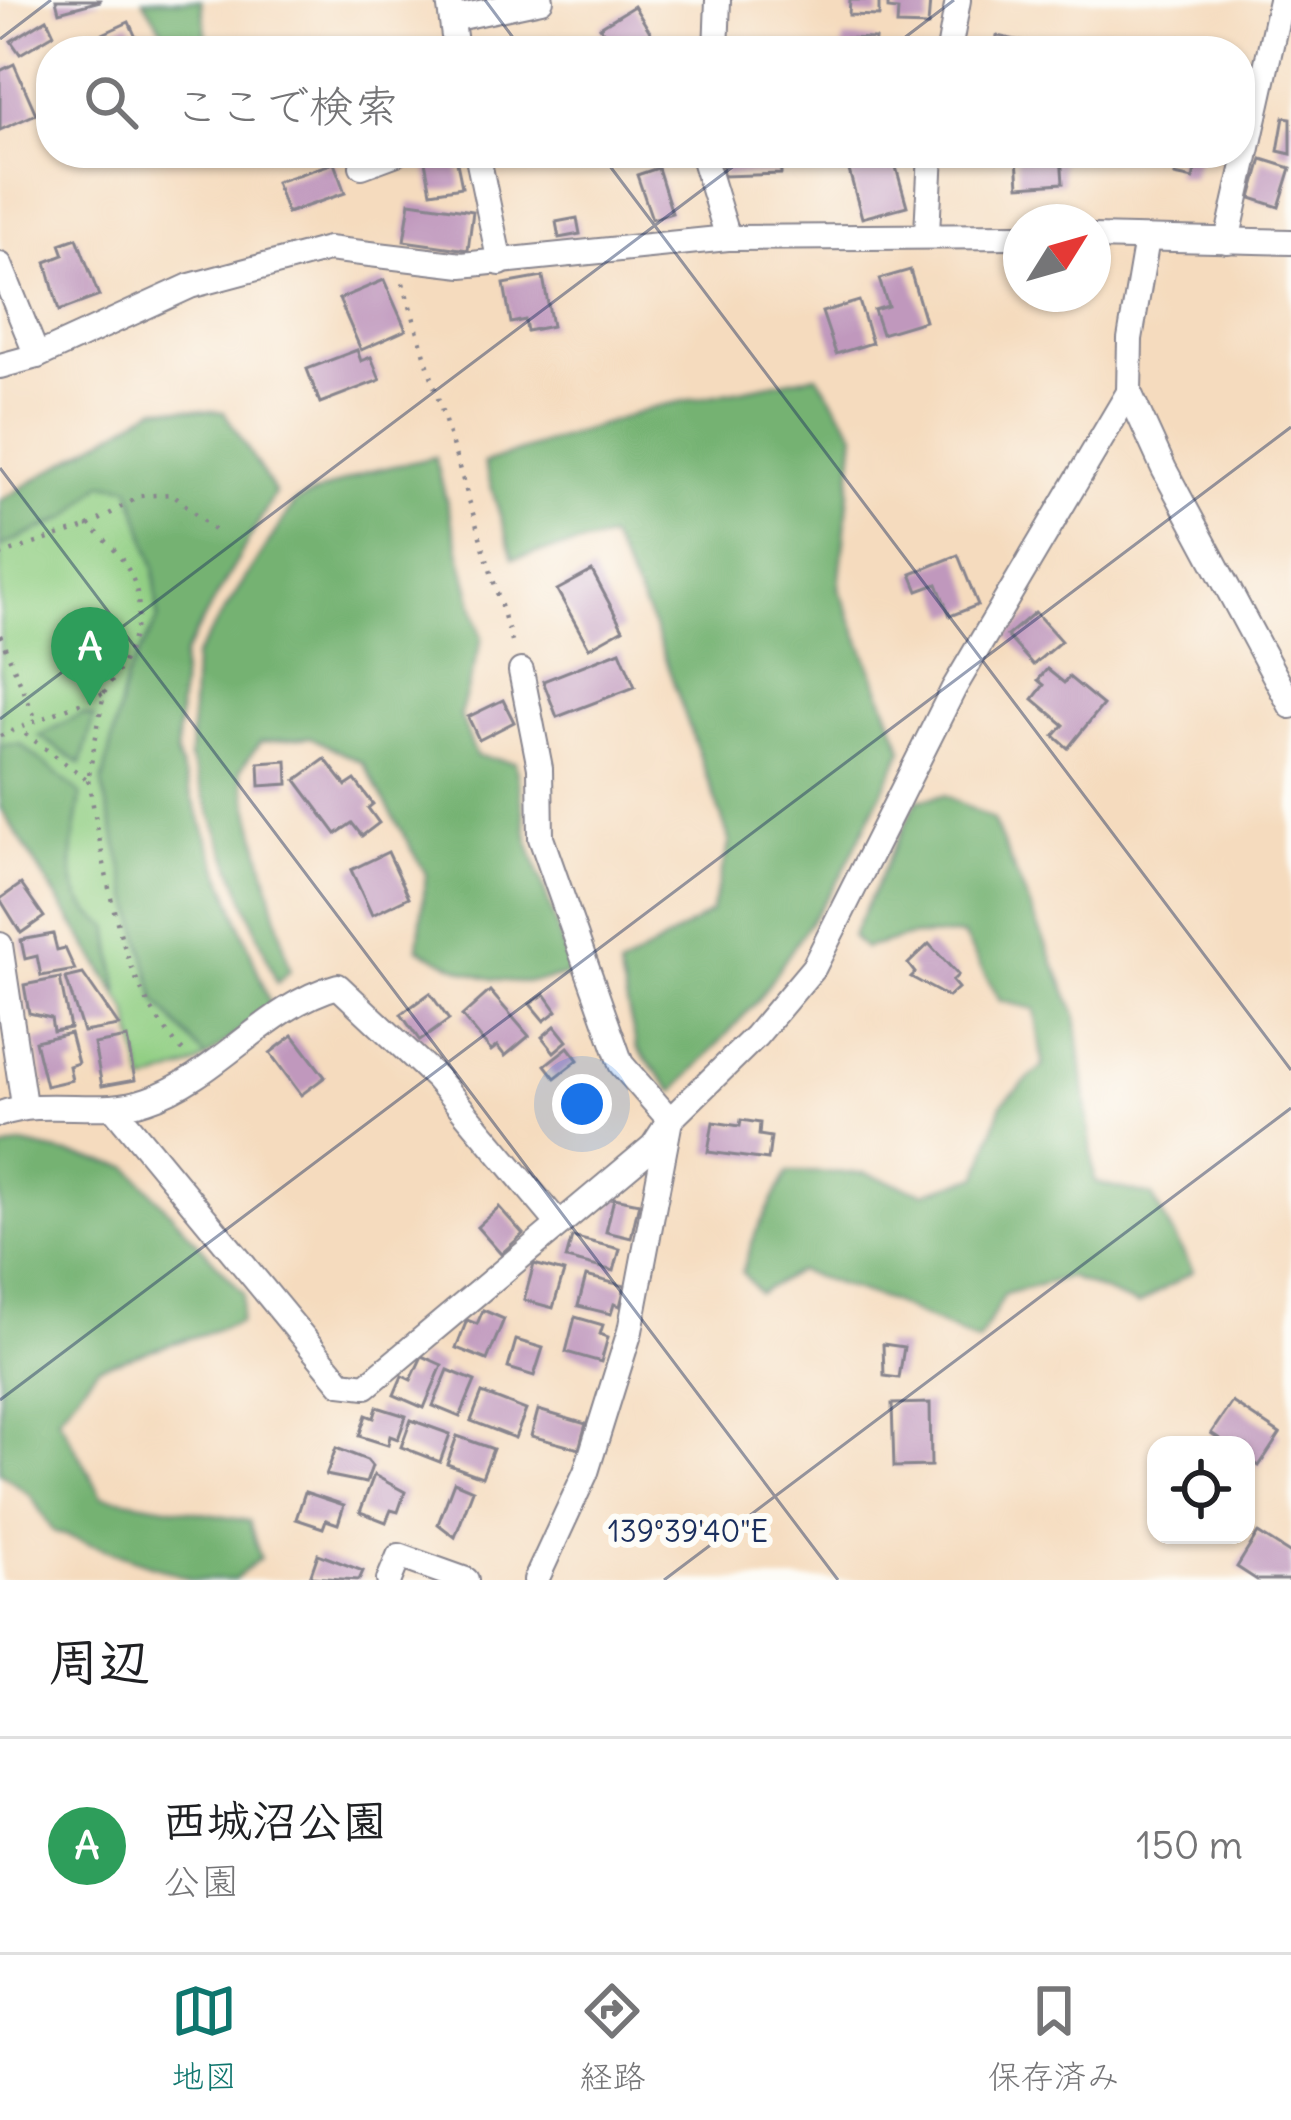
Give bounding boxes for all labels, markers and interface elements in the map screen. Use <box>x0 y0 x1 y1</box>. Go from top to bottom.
search box <box>36 36 1255 168</box>
icon: search <box>78 69 144 135</box>
text: ここで検索 <box>174 78 399 134</box>
north arrow <box>1003 204 1111 312</box>
pin: A <box>51 607 129 706</box>
your location <box>552 1074 612 1134</box>
map controls <box>1147 1436 1255 1544</box>
button: locate <box>1147 1436 1255 1544</box>
text: 139°39'40"E <box>608 1512 768 1550</box>
text: 周辺 <box>48 1630 150 1694</box>
text: 西城沼公園 <box>162 1793 387 1849</box>
text: A <box>74 1821 100 1870</box>
text: 150 m <box>1136 1821 1243 1870</box>
text: 公園 <box>162 1857 240 1906</box>
tab: 地図 <box>171 1978 237 2098</box>
tab: 経路 <box>579 1978 645 2098</box>
tab: 保存済み <box>988 1978 1120 2098</box>

